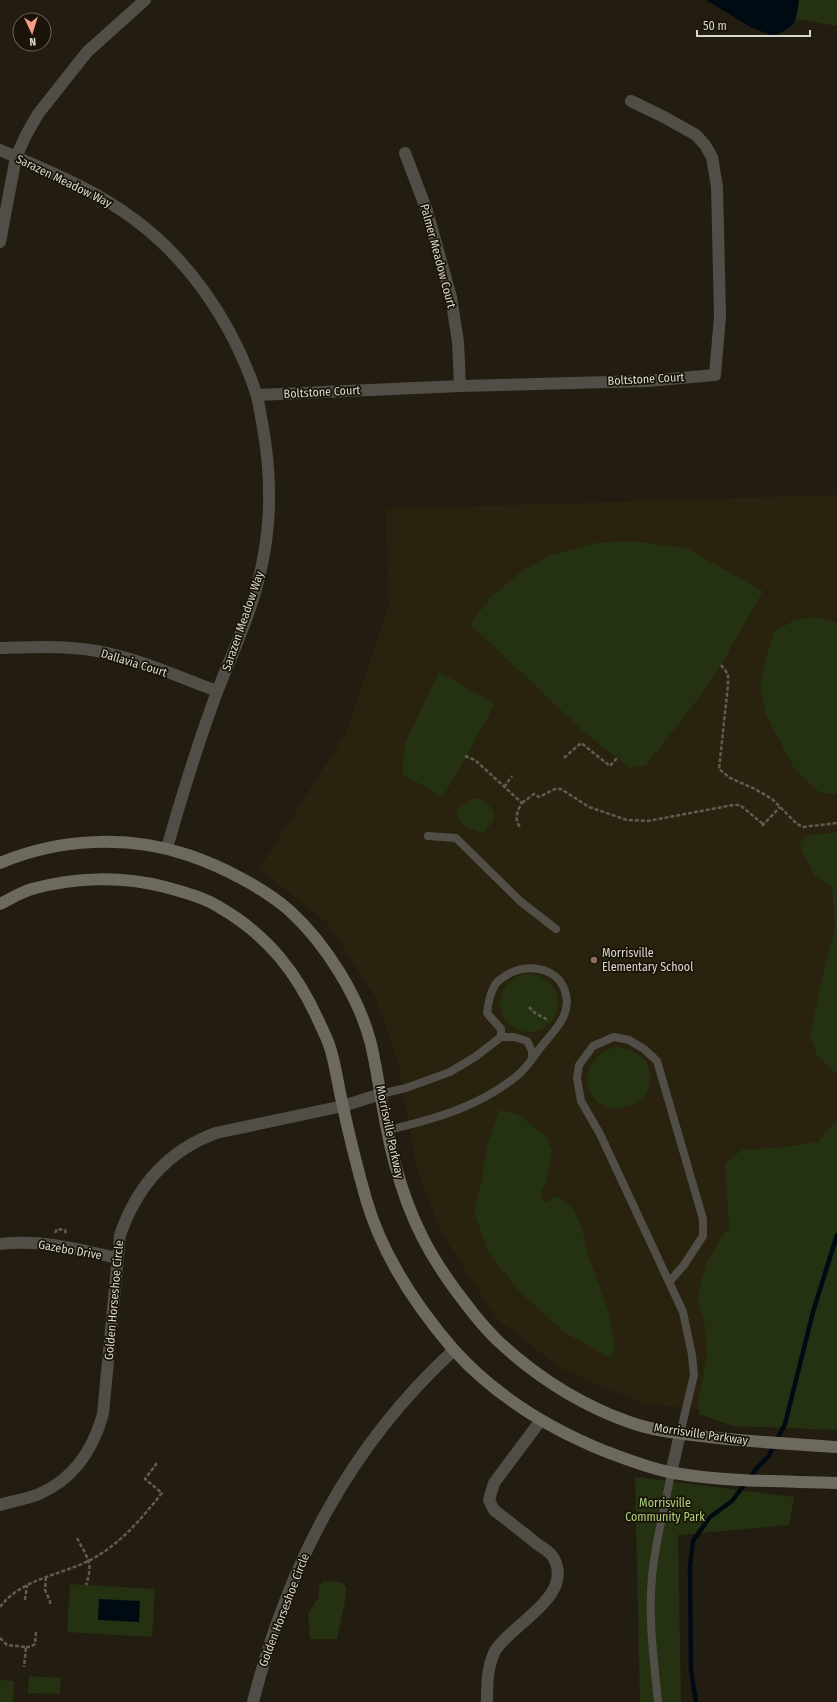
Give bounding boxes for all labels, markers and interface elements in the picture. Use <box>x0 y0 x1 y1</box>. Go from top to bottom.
north arrow <box>12 12 52 52</box>
scale bar <box>697 12 810 38</box>
text: 50 m <box>703 19 727 33</box>
text: N <box>29 35 36 48</box>
street label: Sarazen Meadow Way <box>14 152 115 211</box>
street label: Palmer Meadow Court <box>417 203 459 310</box>
street label: Boltstone Court <box>607 370 685 388</box>
street label: Boltstone Court <box>283 383 361 401</box>
street label: Sarazen Meadow Way <box>219 569 267 673</box>
street label: Dallavia Court <box>99 646 169 680</box>
place label: Morrisville Elementary School <box>602 946 693 974</box>
marker: Morrisville Elementary School <box>589 955 599 965</box>
street label: Morrisville Parkway <box>373 1084 407 1180</box>
street label: Gazebo Drive <box>37 1238 103 1262</box>
street label: Golden Horseshoe Circle <box>102 1239 126 1360</box>
street label: Morrisville Parkway <box>653 1420 749 1448</box>
park label: Morrisville Community Park <box>625 1496 705 1524</box>
street label: Golden Horseshoe Circle <box>256 1551 312 1669</box>

